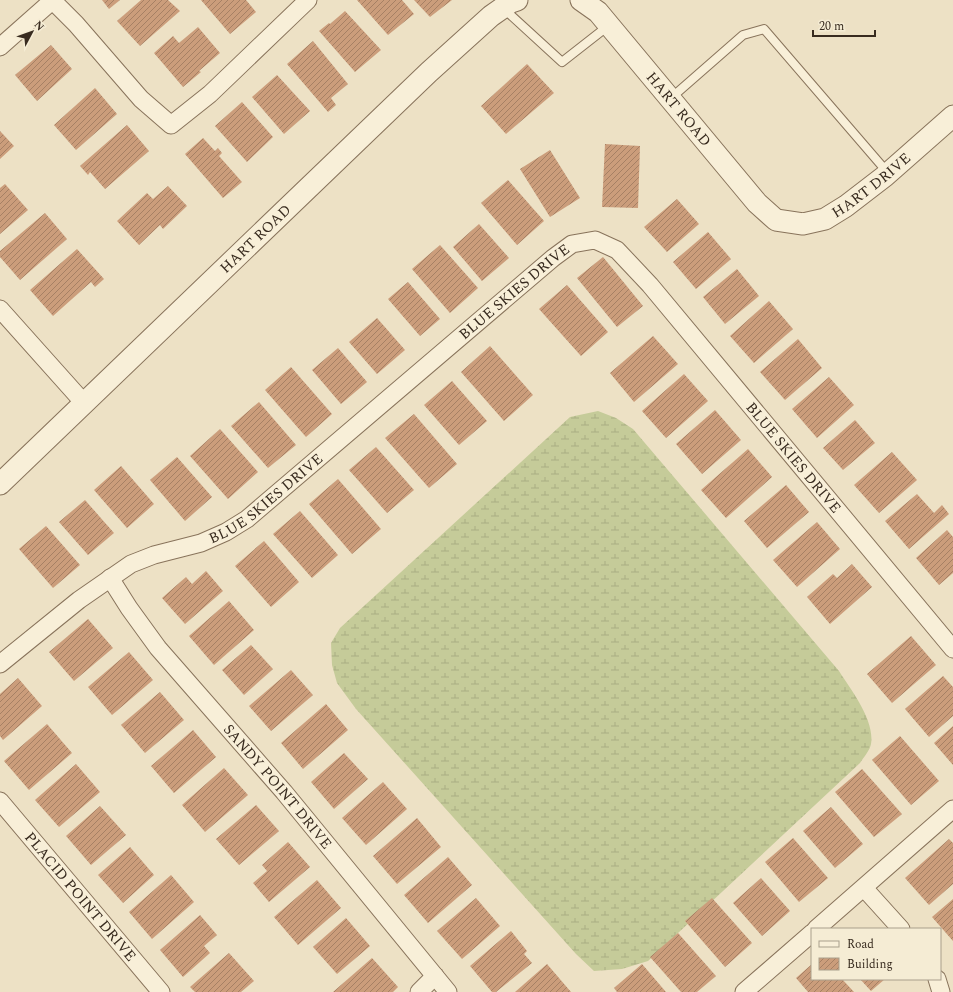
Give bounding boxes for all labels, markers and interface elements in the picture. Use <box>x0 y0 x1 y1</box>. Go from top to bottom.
north arrow <box>12 12 52 52</box>
scale bar <box>813 12 875 38</box>
text: N <box>30 17 49 35</box>
text: 20 m <box>819 17 844 36</box>
street label: HART ROAD <box>640 67 716 152</box>
street label: HART DRIVE <box>827 147 916 224</box>
street label: HART ROAD <box>215 199 297 279</box>
street label: BLUE SKIES DRIVE <box>454 238 575 346</box>
street label: BLUE SKIES DRIVE <box>740 397 847 519</box>
street label: BLUE SKIES DRIVE <box>205 448 328 550</box>
street label: SANDY POINT DRIVE <box>217 719 337 854</box>
street label: PLACID POINT DRIVE <box>19 827 142 967</box>
legend <box>811 928 941 980</box>
text: Road <box>847 935 874 954</box>
text: Building <box>847 955 893 974</box>

